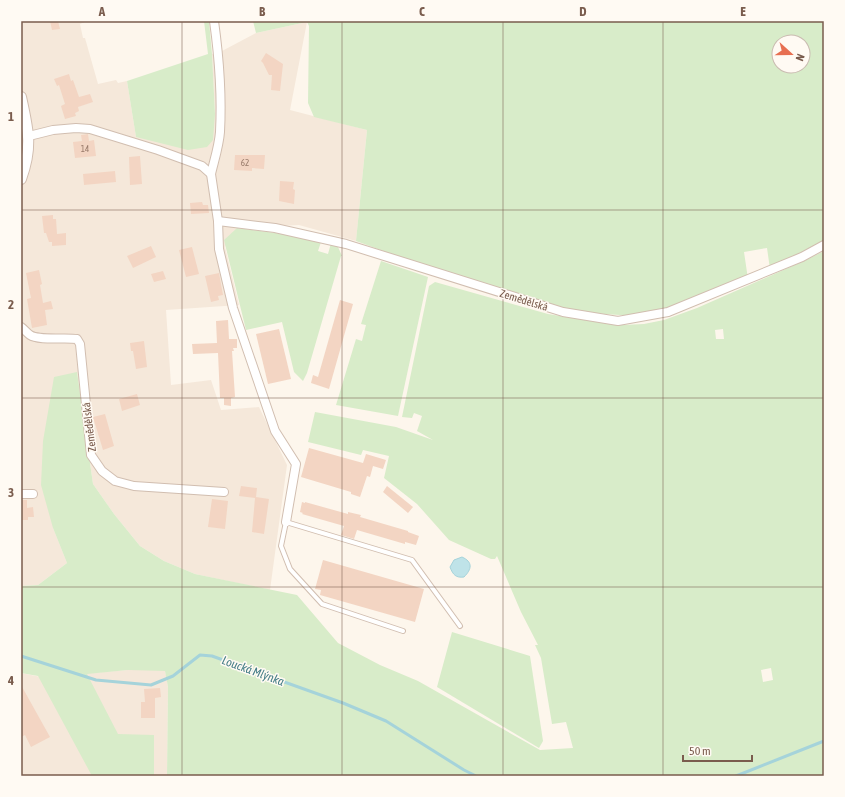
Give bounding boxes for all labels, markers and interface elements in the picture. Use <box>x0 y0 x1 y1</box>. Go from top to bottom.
text: A <box>98 4 106 19</box>
text: B <box>259 4 266 19</box>
text: C <box>419 4 425 19</box>
text: D <box>579 4 587 19</box>
text: E <box>740 4 746 19</box>
north arrow <box>771 34 811 74</box>
text: N <box>794 52 807 63</box>
text: 1 <box>8 109 14 124</box>
house number: 14 <box>81 144 89 154</box>
house number: 62 <box>241 158 249 168</box>
street label: Zemědělská <box>498 287 550 313</box>
text: 2 <box>8 297 14 312</box>
street label: Zemědělská <box>80 402 98 452</box>
text: 3 <box>8 485 14 500</box>
water label: Loucká Mlýnka <box>220 653 286 689</box>
text: 4 <box>7 673 14 688</box>
scale bar <box>683 737 752 763</box>
text: 50 m <box>689 744 711 758</box>

